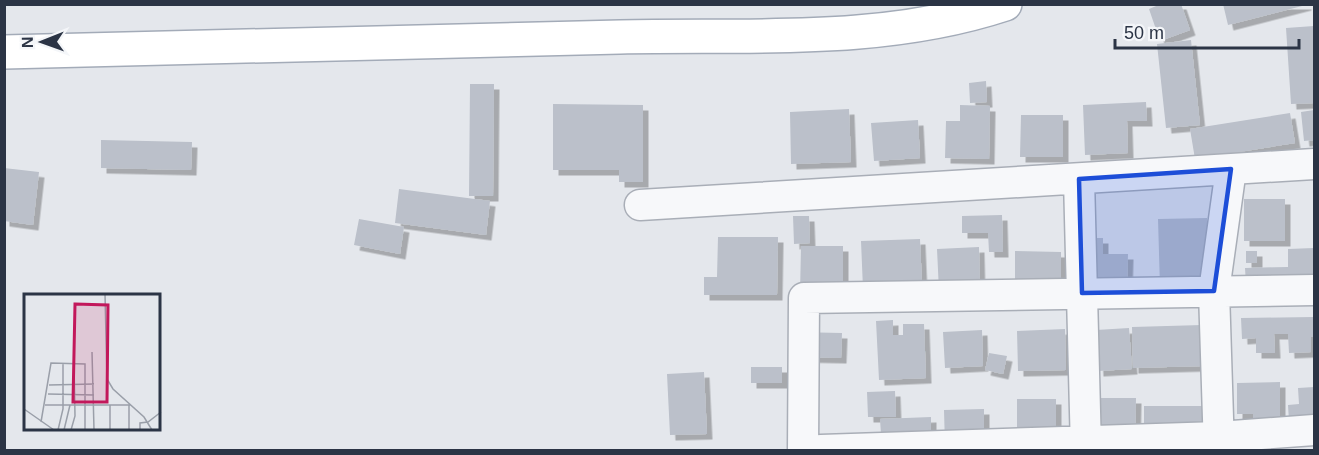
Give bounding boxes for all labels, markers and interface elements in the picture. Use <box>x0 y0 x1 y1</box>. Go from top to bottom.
north arrow <box>12 12 72 72</box>
scale bar <box>1115 12 1300 50</box>
text: 50 m <box>1124 23 1164 43</box>
text: N <box>19 36 36 48</box>
inset map <box>24 294 160 431</box>

